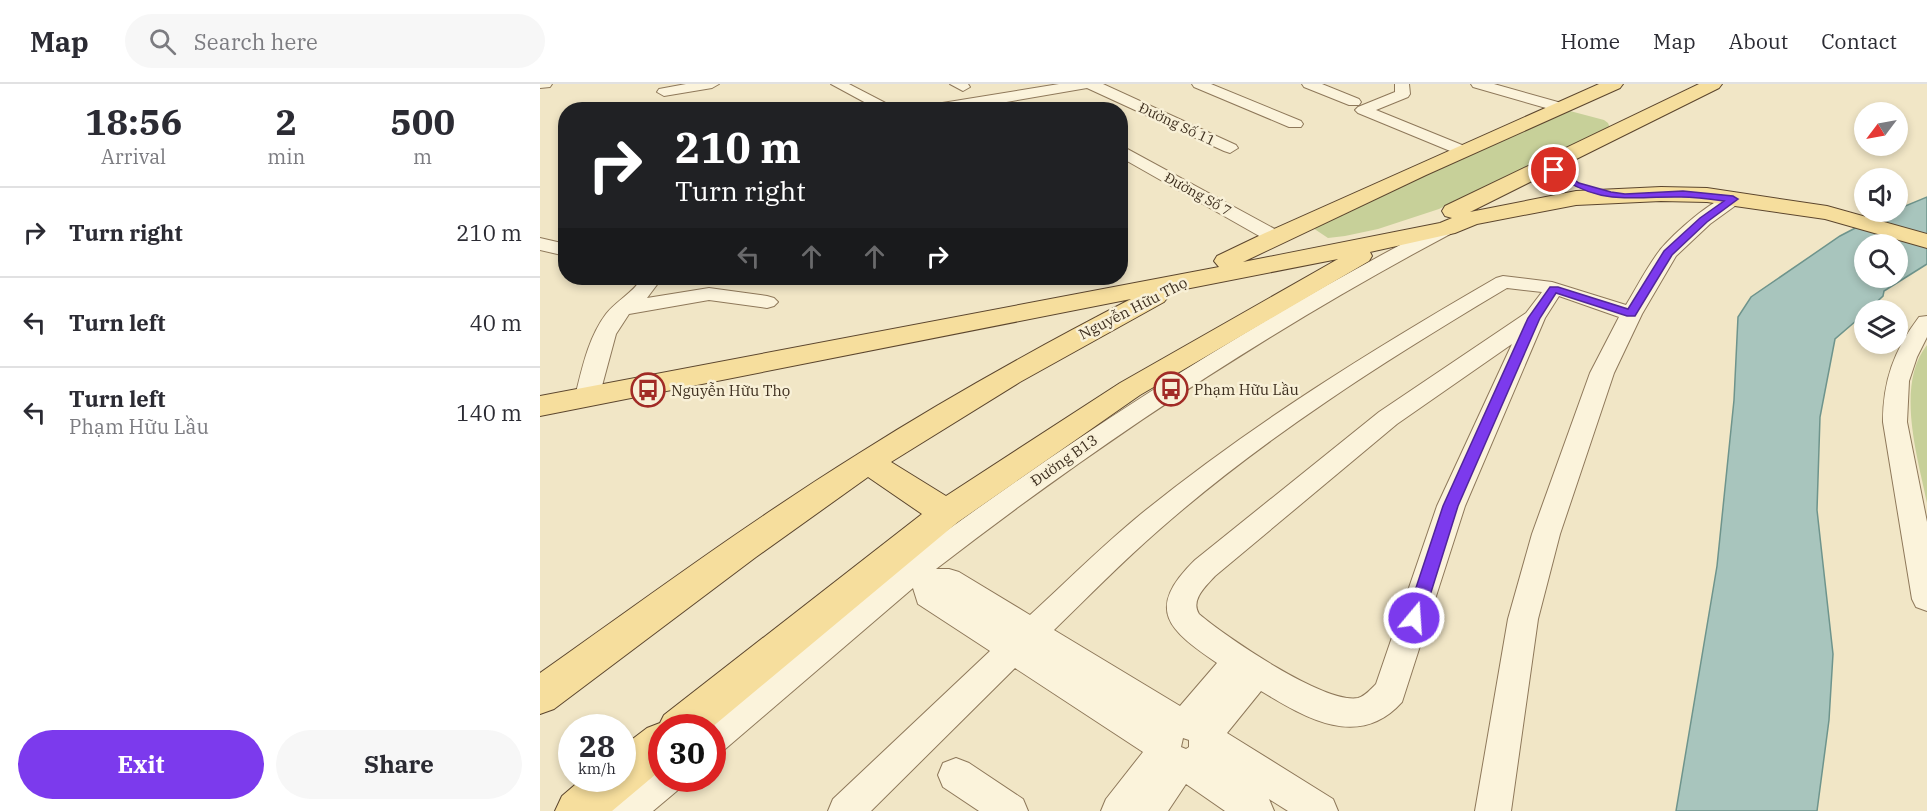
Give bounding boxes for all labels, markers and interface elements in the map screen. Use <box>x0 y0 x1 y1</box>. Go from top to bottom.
search box <box>125 14 545 68</box>
text: Map <box>30 23 89 60</box>
icon: search <box>146 25 179 58</box>
text: Search here <box>194 27 318 56</box>
text: Home <box>1560 27 1620 55</box>
text: Map <box>1653 27 1696 55</box>
text: About <box>1729 27 1788 55</box>
text: Contact <box>1821 27 1897 55</box>
text: 18:56 <box>85 98 182 145</box>
text: 2 <box>275 98 297 145</box>
text: 500 <box>390 98 455 145</box>
street label: Đường Số 11 <box>1136 98 1218 150</box>
north arrow <box>1854 102 1908 156</box>
map controls <box>1854 102 1908 354</box>
text: 210 m <box>675 120 801 175</box>
icon: right <box>576 126 654 204</box>
text: Arrival <box>101 143 166 170</box>
text: min <box>267 143 305 170</box>
text: m <box>413 143 432 170</box>
pin <box>1528 144 1579 195</box>
icon: arrive <box>1537 153 1570 186</box>
street label: Đường Số 7 <box>1161 168 1235 220</box>
button: sound <box>1854 168 1908 222</box>
text: Turn right <box>675 173 806 208</box>
icon: right <box>18 216 51 249</box>
text: Turn right <box>69 218 183 247</box>
text: 210 m <box>456 218 522 247</box>
button: search <box>1854 234 1908 288</box>
icon: left <box>732 240 765 273</box>
icon: ahead <box>795 240 828 273</box>
icon: ahead <box>858 240 891 273</box>
icon: right <box>921 240 954 273</box>
street label: Nguyễn Hữu Thọ <box>1076 272 1190 344</box>
button: layers <box>1854 300 1908 354</box>
icon: left <box>18 306 51 339</box>
text: Turn left <box>69 308 165 337</box>
text: 40 m <box>470 308 522 337</box>
bus stop icon: Phạm Hữu Lầu <box>1153 371 1189 407</box>
bus stop icon: Nguyễn Hữu Thọ <box>630 372 666 408</box>
place label: Phạm Hữu Lầu <box>1194 380 1299 399</box>
place label: Nguyễn Hữu Thọ <box>671 381 790 400</box>
text: Turn left <box>69 384 165 413</box>
icon: left <box>18 396 51 429</box>
text: 140 m <box>456 398 522 427</box>
text: Phạm Hữu Lầu <box>69 413 209 440</box>
street label: Đường B13 <box>1027 430 1101 490</box>
position arrow <box>1382 586 1446 650</box>
speed limit sign: 30 <box>648 714 726 792</box>
text: 28 <box>579 726 615 765</box>
button: Exit <box>18 730 264 799</box>
button: Share <box>276 730 522 799</box>
text: km/h <box>578 759 616 778</box>

